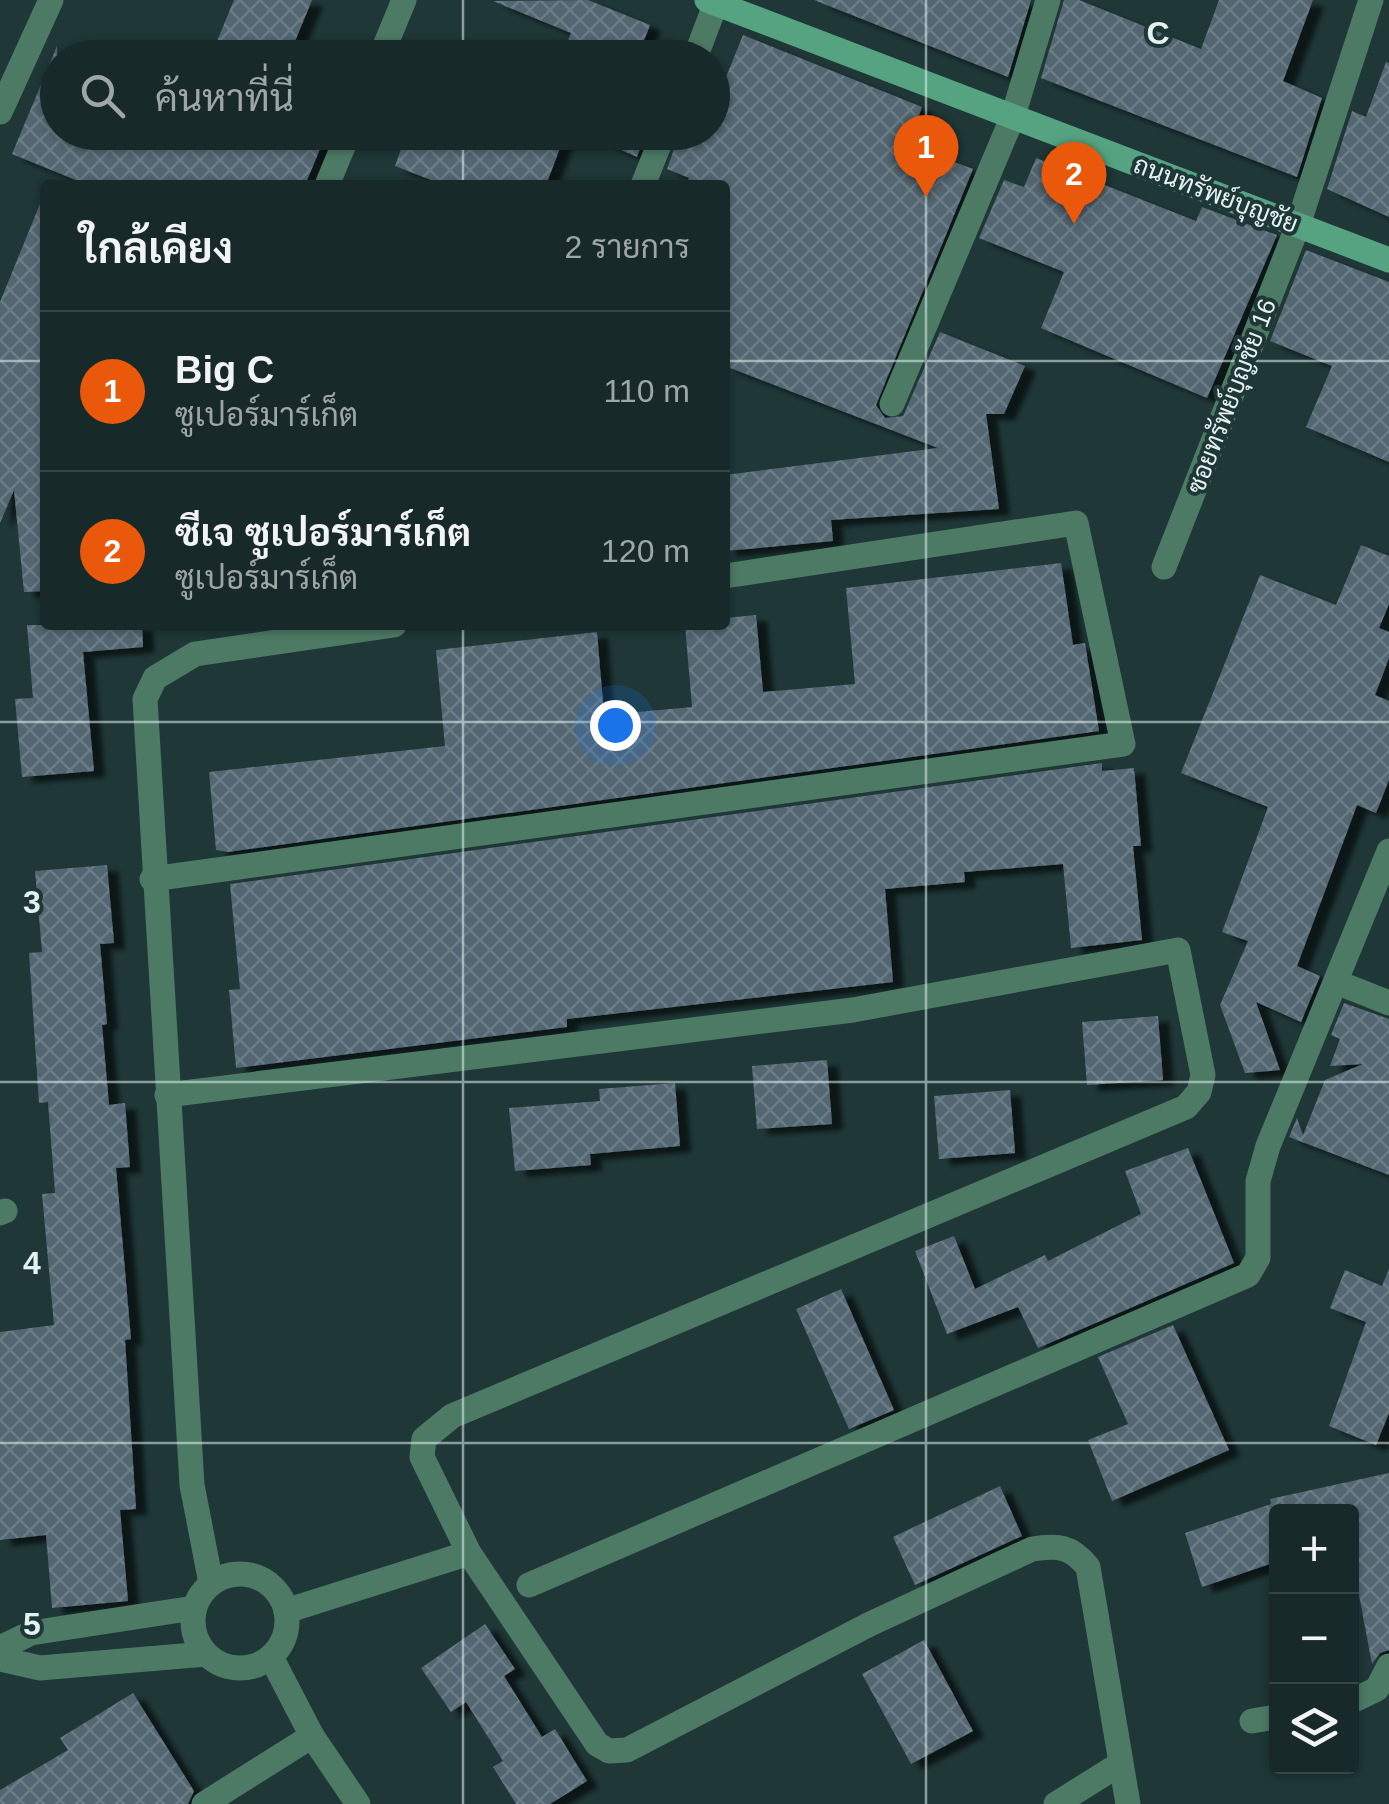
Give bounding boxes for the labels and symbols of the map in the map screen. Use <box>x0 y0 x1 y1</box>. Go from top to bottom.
text: C <box>1146 15 1170 51</box>
pin: 1 <box>894 114 958 197</box>
pin: 2 <box>1042 142 1106 224</box>
street label: ถนนทรัพย์บุญชัย <box>1129 147 1303 242</box>
street label: ซอยทรัพย์บุญชัย 16 <box>1178 294 1285 499</box>
your location <box>590 700 641 751</box>
text: 3 <box>23 884 41 920</box>
text: 4 <box>23 1245 41 1281</box>
text: 5 <box>23 1606 41 1642</box>

